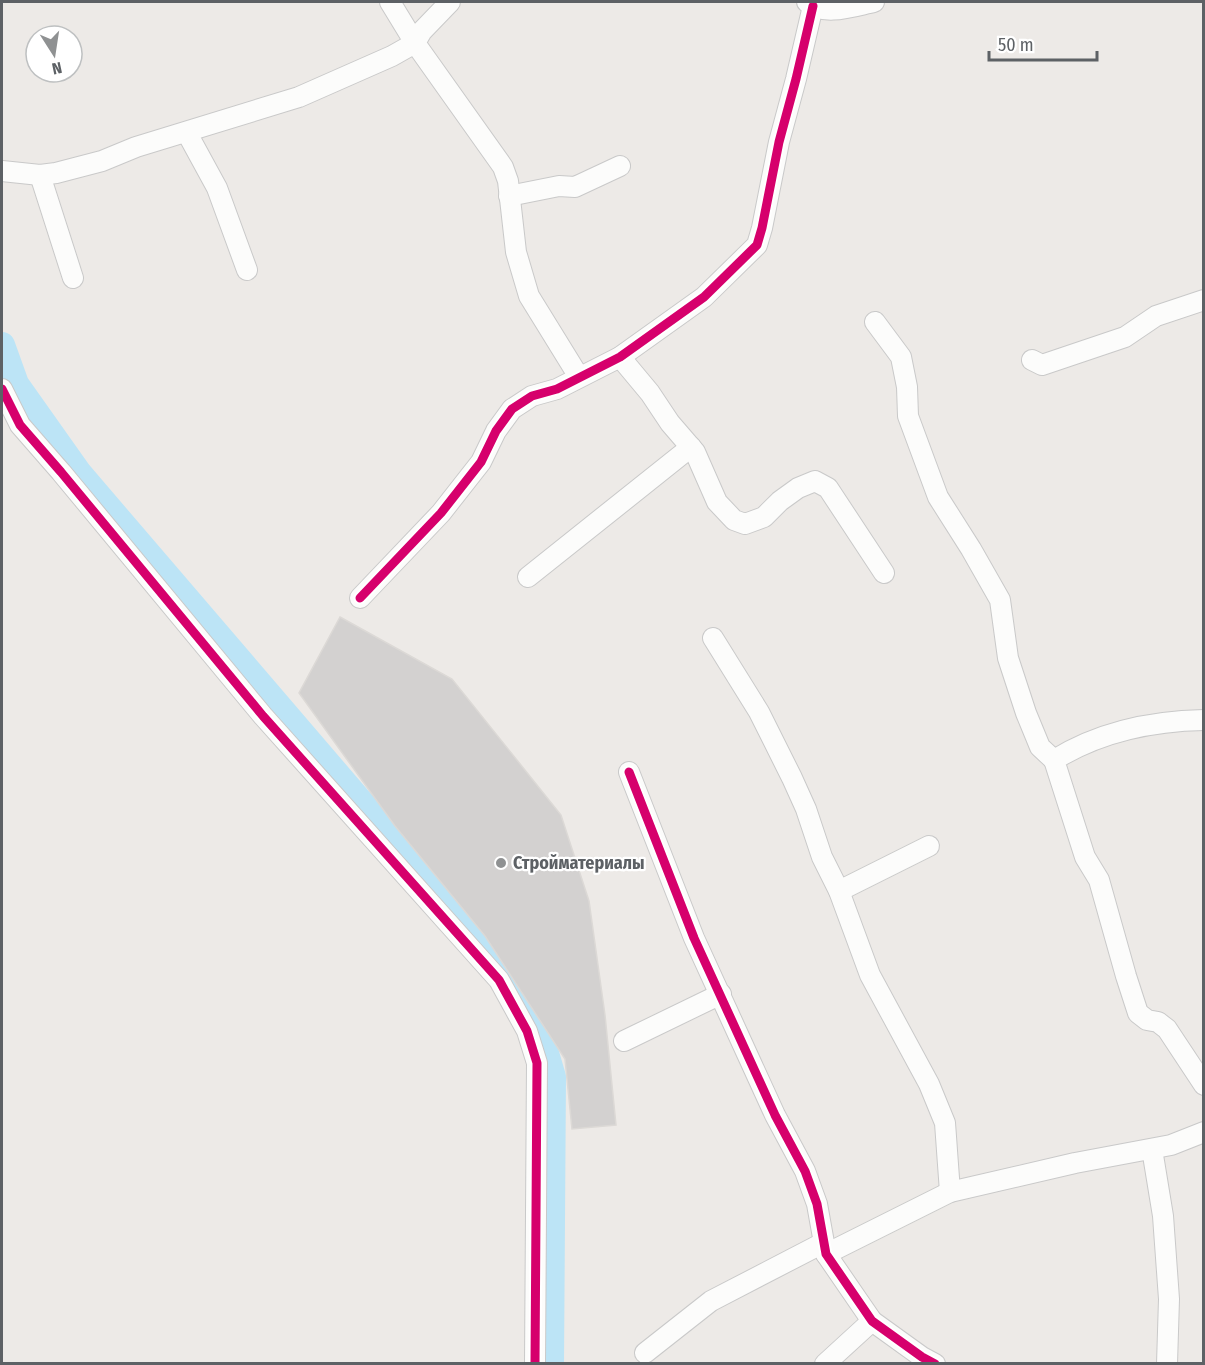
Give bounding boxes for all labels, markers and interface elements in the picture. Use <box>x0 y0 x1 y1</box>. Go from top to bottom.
north arrow <box>24 24 84 84</box>
scale bar <box>989 24 1097 62</box>
text: 50 m <box>998 34 1034 56</box>
text: N <box>50 58 64 78</box>
place label: Стройматериалы <box>513 852 645 874</box>
marker: Стройматериалы <box>494 856 508 870</box>

